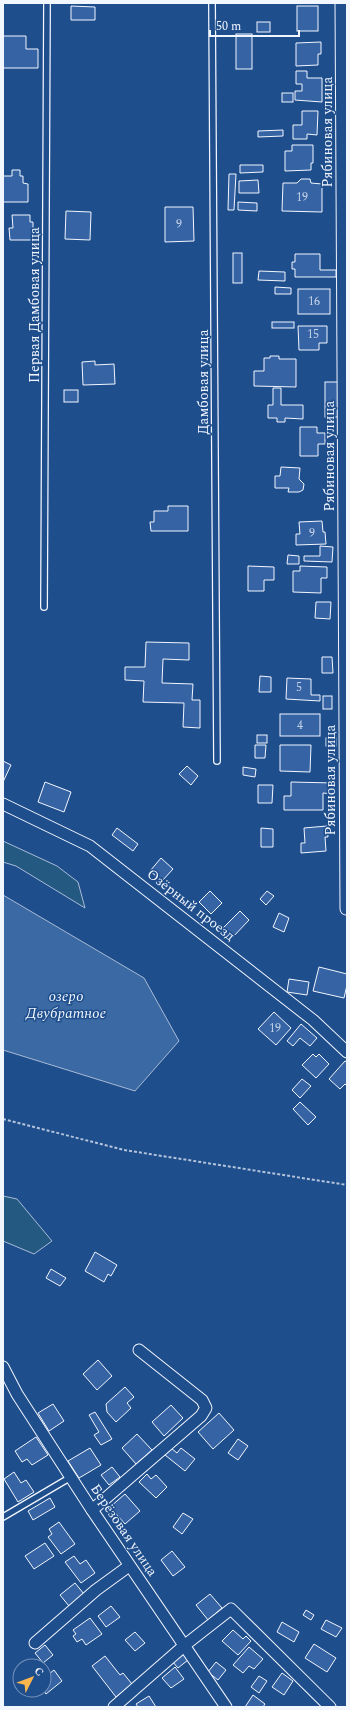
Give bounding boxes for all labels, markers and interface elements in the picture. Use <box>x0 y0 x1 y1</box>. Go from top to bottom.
scale bar <box>210 12 299 38</box>
text: 50 m <box>216 17 241 36</box>
street label: Рябиновая улица <box>317 76 338 187</box>
house number: 19 <box>296 188 308 207</box>
house number: 9 <box>176 215 182 234</box>
street label: Первая Дамбовая улица <box>24 227 45 383</box>
house number: 16 <box>308 292 320 311</box>
house number: 15 <box>307 325 319 344</box>
street label: Дамбовая улица <box>193 329 214 435</box>
street label: Рябиновая улица <box>319 400 340 511</box>
house number: 9 <box>309 524 315 543</box>
house number: 5 <box>296 678 302 697</box>
house number: 4 <box>297 716 303 735</box>
street label: Рябиновая улица <box>320 724 341 835</box>
street label: Озёрный проезд <box>142 864 240 946</box>
water label: озеро Двубратное <box>25 985 107 1025</box>
house number: 19 <box>269 1019 281 1038</box>
street label: Берёзовая улица <box>85 1479 163 1581</box>
north arrow <box>12 1658 52 1698</box>
text: С <box>30 1663 48 1680</box>

